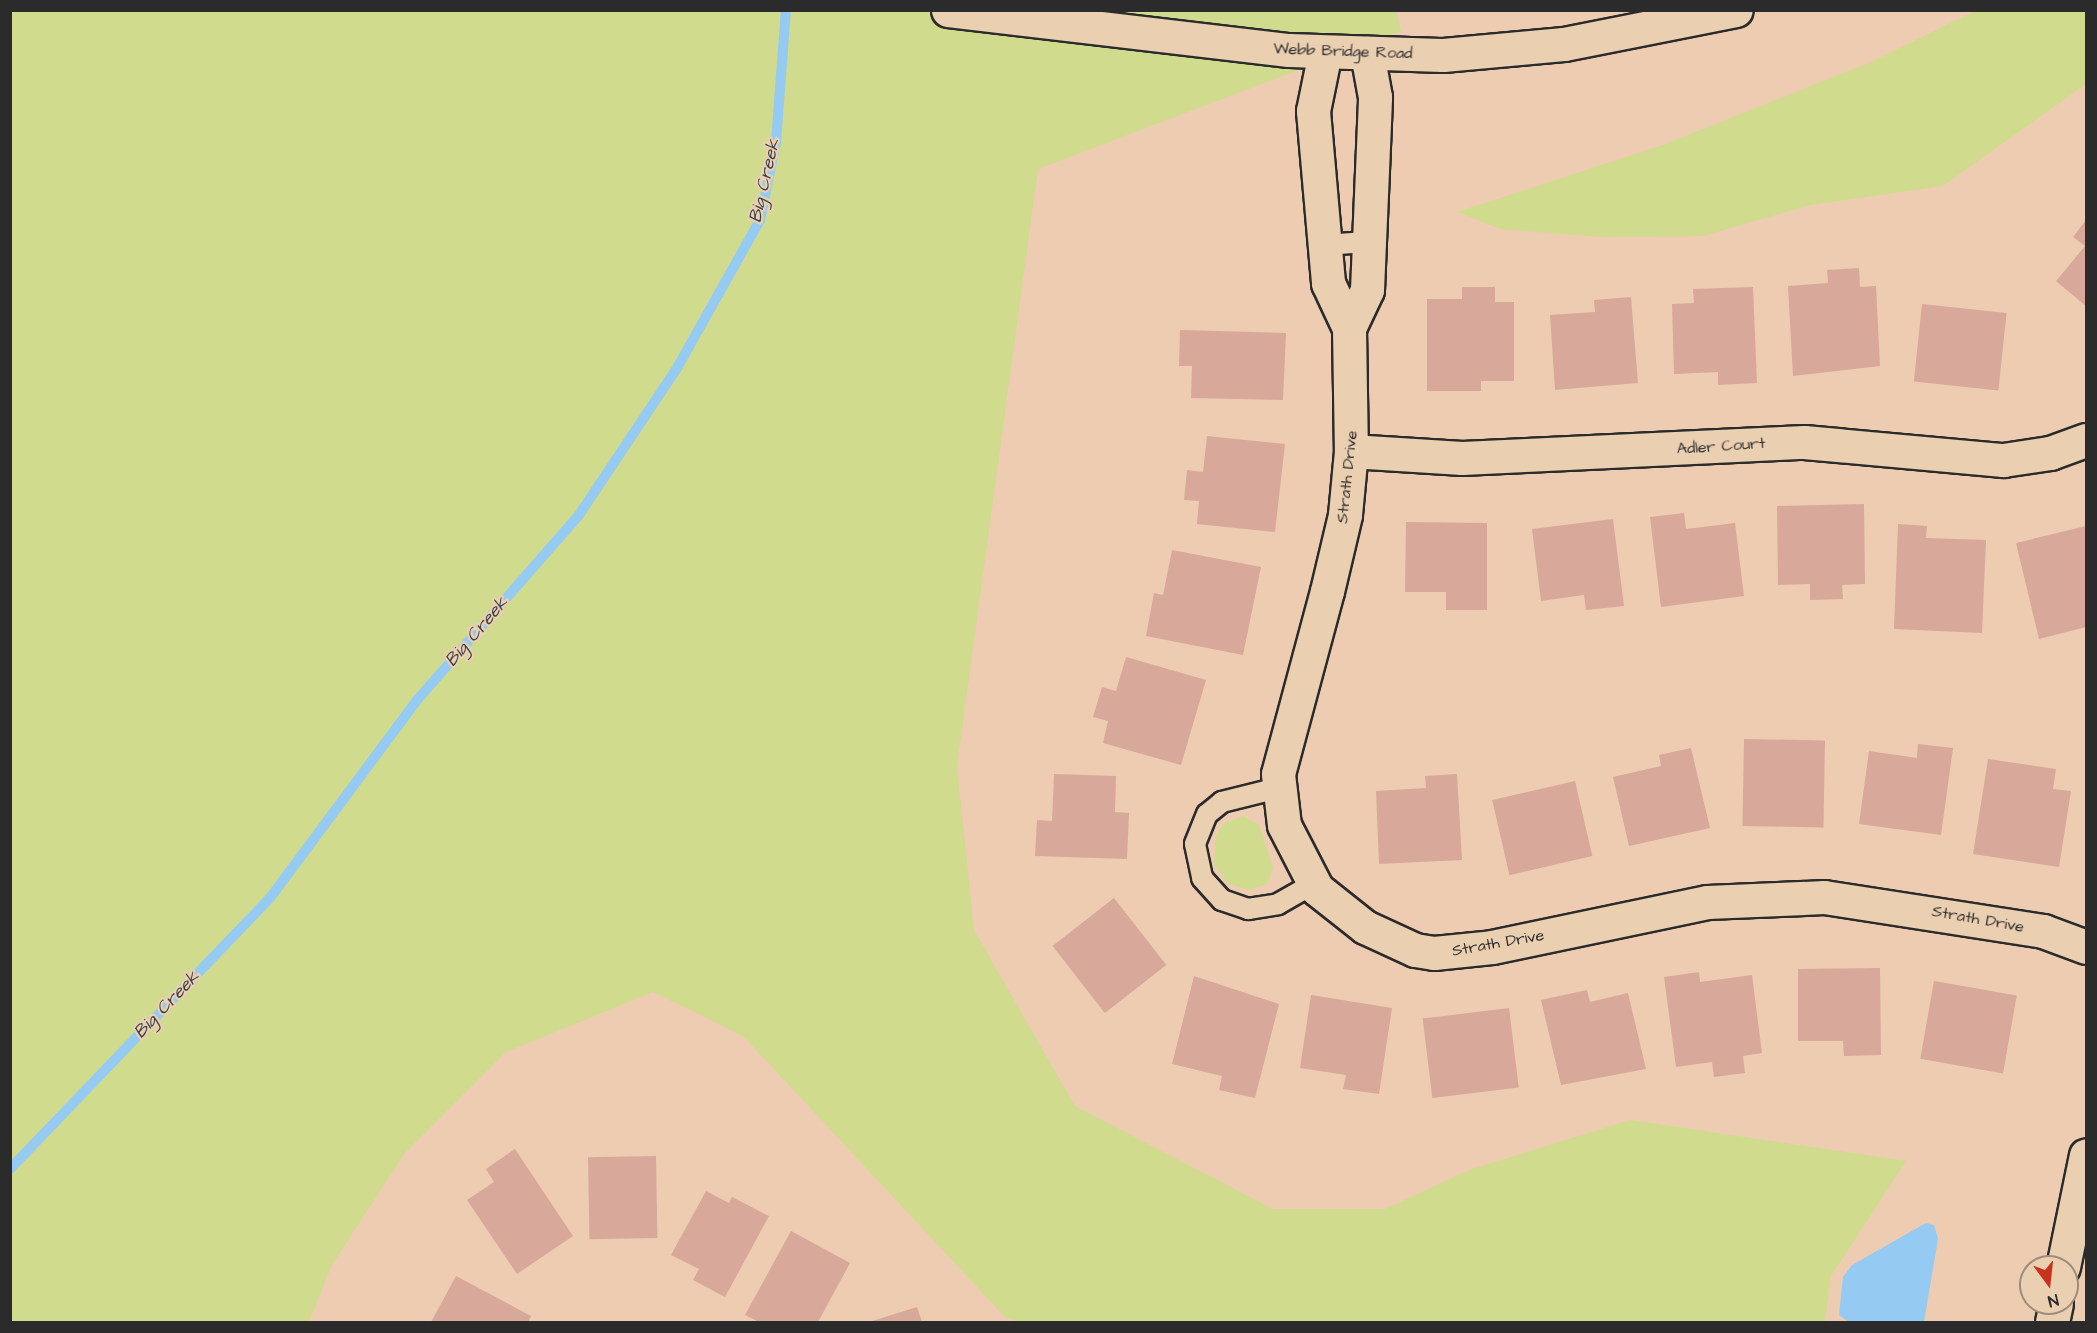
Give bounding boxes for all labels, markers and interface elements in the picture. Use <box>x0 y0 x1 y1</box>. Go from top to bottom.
street label: Webb Bridge Road <box>1273 39 1413 63</box>
water label: Big Creek <box>745 137 785 225</box>
street label: Strath Drive <box>1333 430 1361 524</box>
street label: Adler Court <box>1676 433 1766 459</box>
water label: Big Creek <box>441 593 513 671</box>
street label: Strath Drive <box>1930 901 2026 937</box>
street label: Strath Drive <box>1450 925 1546 961</box>
water label: Big Creek <box>130 967 204 1043</box>
north arrow <box>2019 1255 2079 1315</box>
text: N <box>2045 1289 2061 1312</box>

